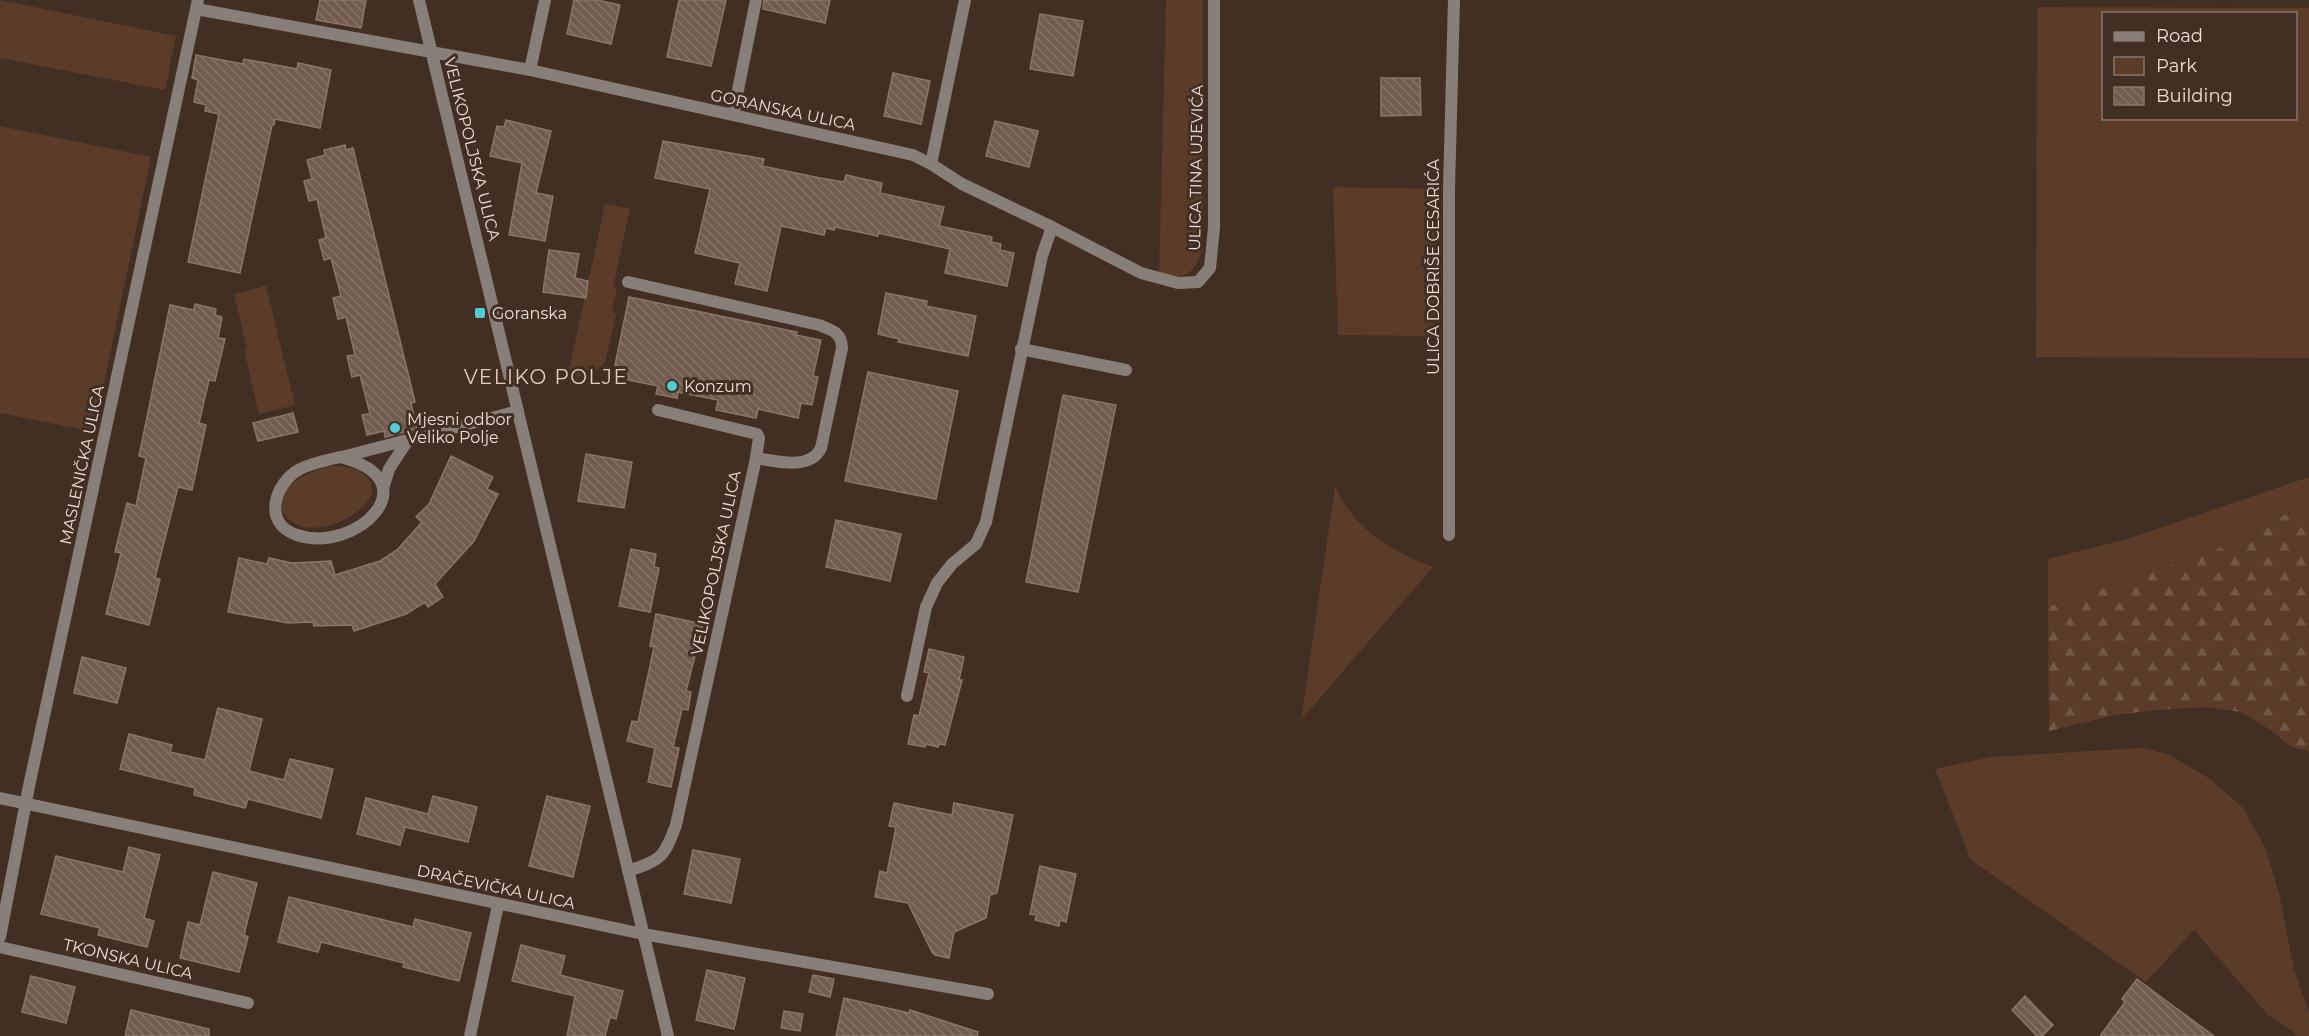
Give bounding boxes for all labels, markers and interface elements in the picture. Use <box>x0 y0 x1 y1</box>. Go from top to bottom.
legend <box>2102 12 2297 120</box>
text: Road <box>2156 25 2203 47</box>
street label: VELIKOPOLJSKA ULICA <box>440 55 504 243</box>
text: Park <box>2156 55 2197 77</box>
street label: ULICA TINA UJEVIĆA <box>1185 84 1207 251</box>
street label: GORANSKA ULICA <box>709 85 858 135</box>
text: Building <box>2156 85 2233 107</box>
street label: ULICA DOBRIŠE CESARIĆA <box>1424 159 1443 375</box>
place label: Goranska <box>492 304 567 323</box>
marker: Goranska <box>473 306 487 320</box>
district label: VELIKO POLJE <box>464 365 628 389</box>
place label: Konzum <box>684 377 752 396</box>
marker: Konzum <box>665 379 679 393</box>
street label: MASLENIČKA ULICA <box>56 383 108 546</box>
place label: Mjesni odbor Veliko Polje <box>407 410 512 447</box>
marker: Mjesni odbor Veliko Polje <box>388 421 402 435</box>
street label: VELIKOPOLJSKA ULICA <box>687 468 745 657</box>
street label: DRAČEVIČKA ULICA <box>415 861 577 913</box>
street label: TKONSKA ULICA <box>61 935 195 983</box>

